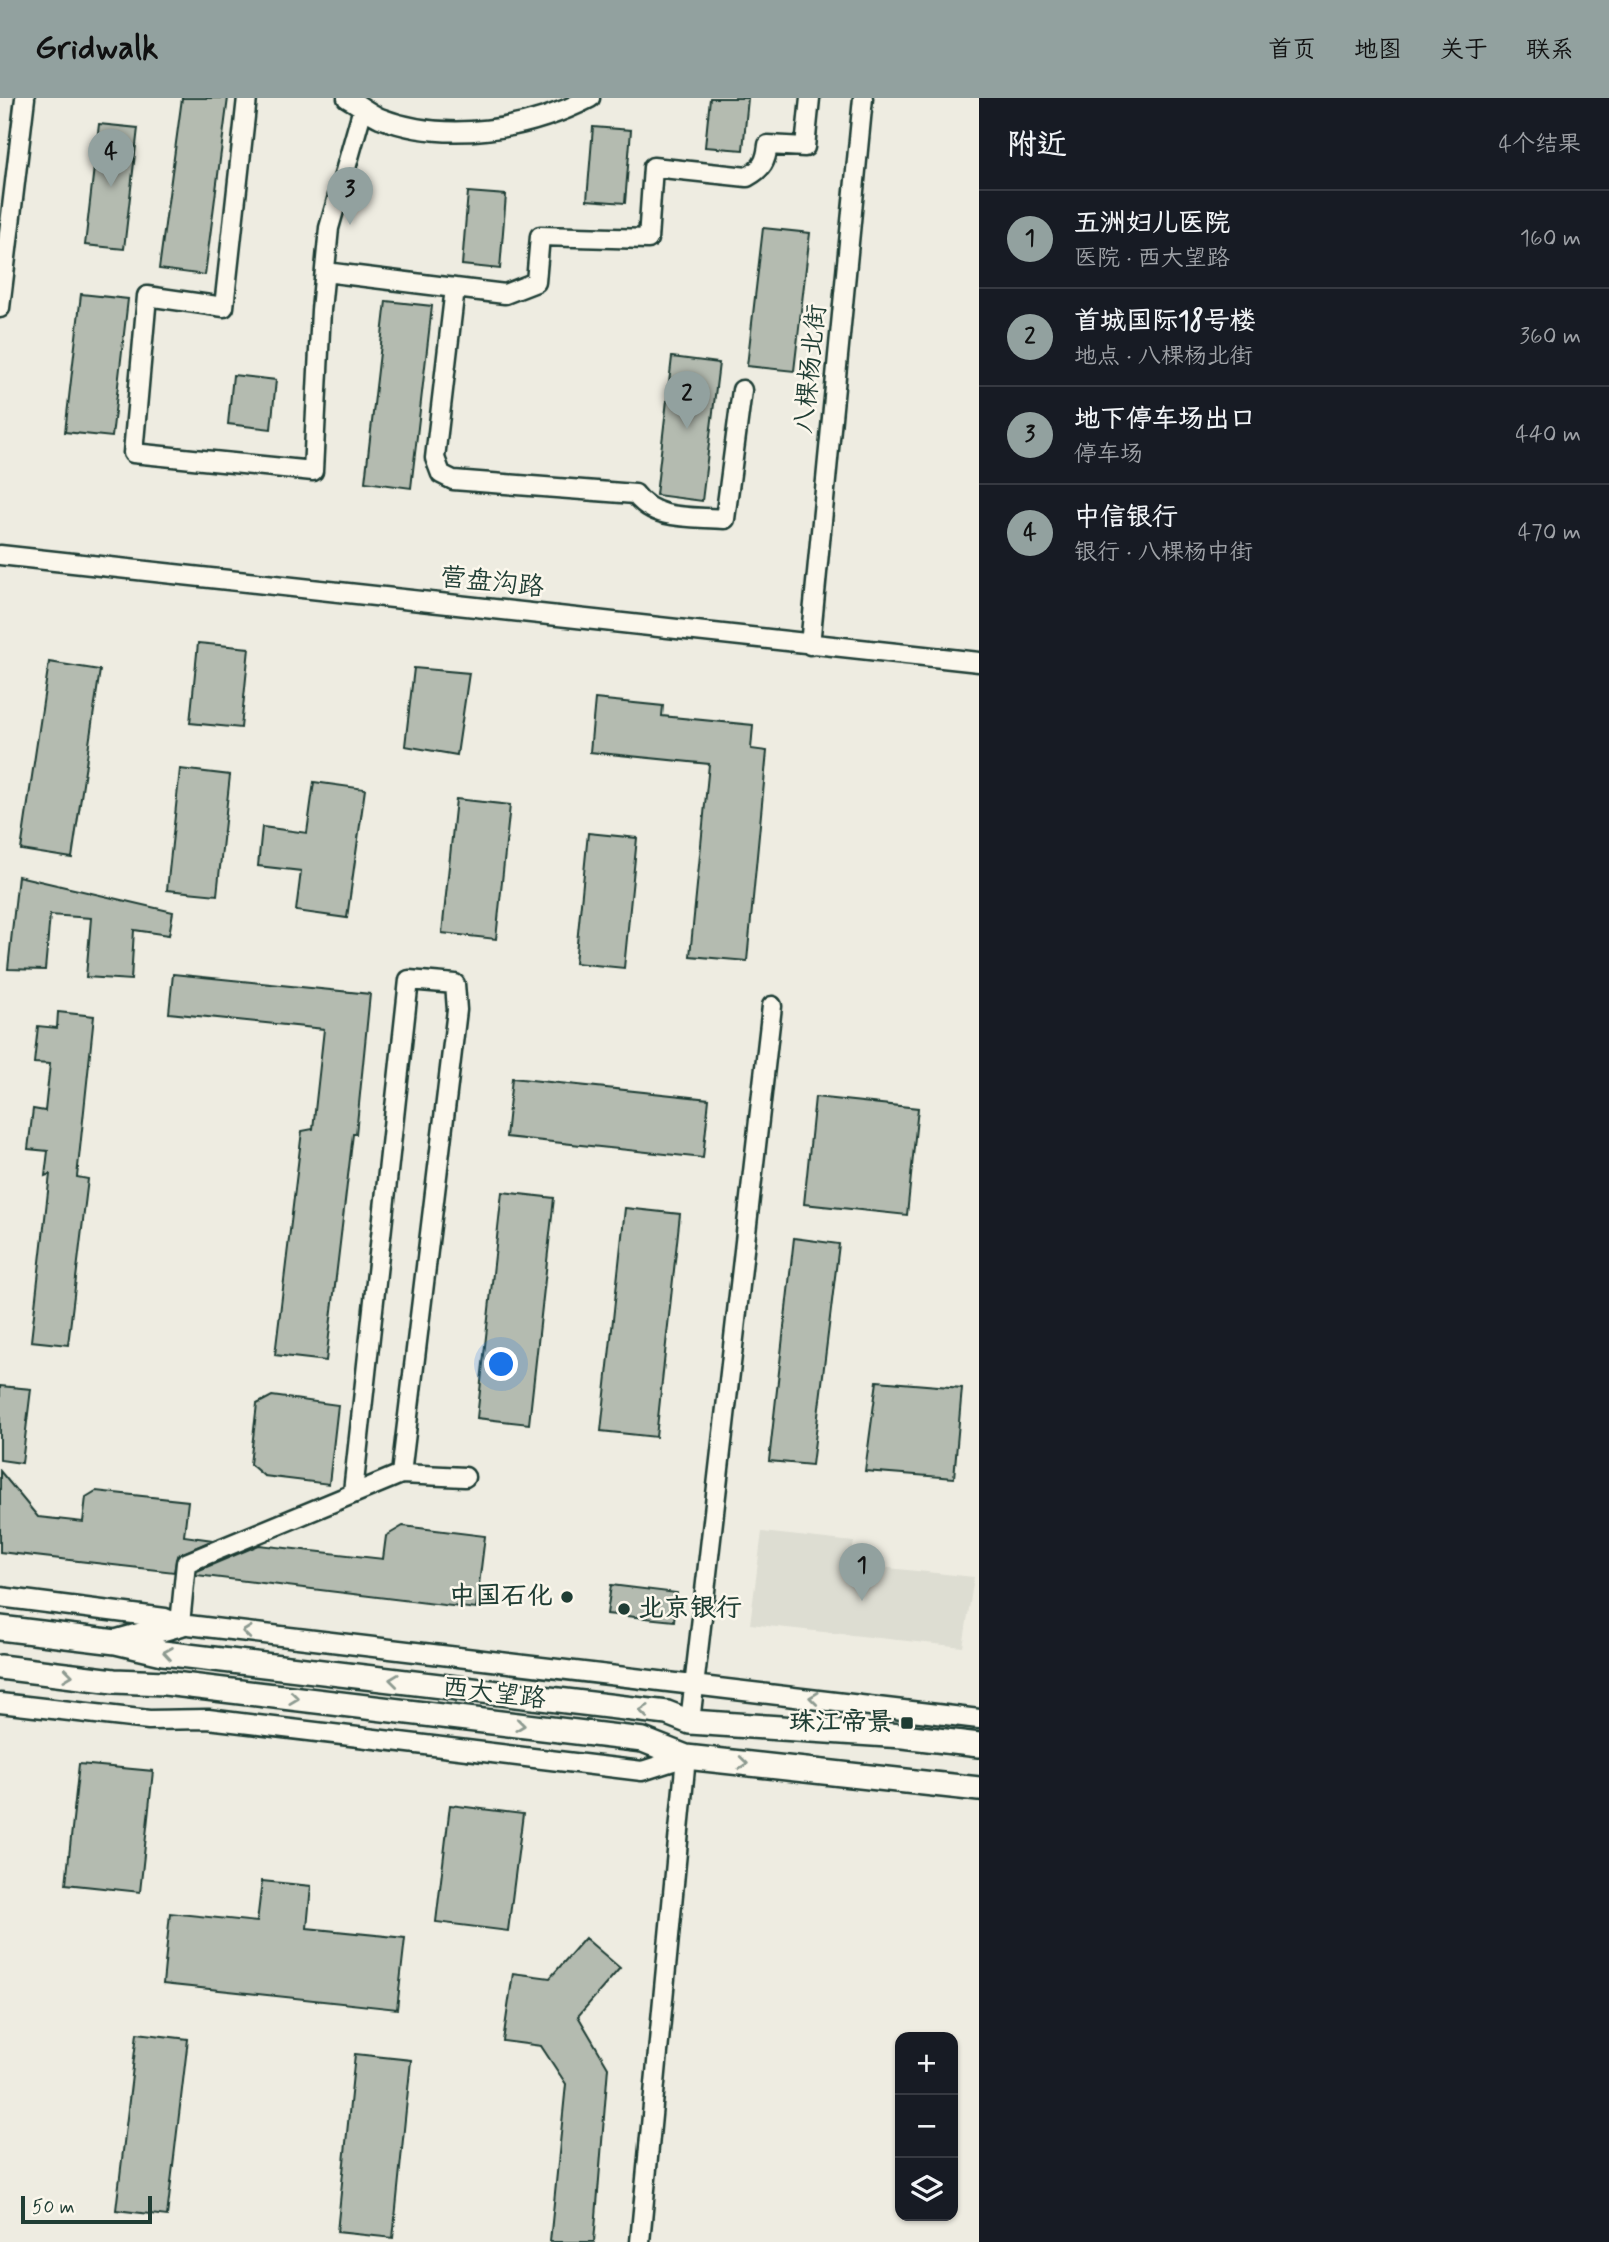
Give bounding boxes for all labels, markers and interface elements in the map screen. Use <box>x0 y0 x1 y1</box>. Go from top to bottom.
text: Gridwalk <box>35 27 159 71</box>
text: 首页 <box>1268 35 1316 66</box>
text: 地图 <box>1354 35 1402 66</box>
text: 关于 <box>1440 35 1488 66</box>
text: 联系 <box>1526 35 1574 66</box>
text: 附近 <box>1007 126 1067 165</box>
pin: 4 <box>88 129 134 187</box>
text: 4个结果 <box>1499 130 1581 160</box>
pin: 3 <box>327 167 373 225</box>
text: 五洲妇儿医院 <box>1074 207 1230 241</box>
text: 1 <box>1025 224 1035 254</box>
text: 160 m <box>1520 224 1581 254</box>
text: 医院 · 西大望路 <box>1074 244 1230 274</box>
street label: 八棵杨北街 <box>787 303 835 435</box>
text: 首城国际18号楼 <box>1074 305 1256 339</box>
text: 2 <box>1024 322 1036 352</box>
text: 360 m <box>1520 322 1581 352</box>
text: 地点 · 八棵杨北街 <box>1074 342 1253 372</box>
pin: 2 <box>664 371 710 429</box>
text: 地下停车场出口 <box>1074 403 1256 437</box>
text: 3 <box>1025 420 1035 450</box>
text: 440 m <box>1515 420 1581 450</box>
text: 停车场 <box>1074 440 1143 470</box>
text: 中信银行 <box>1074 501 1178 535</box>
text: 4 <box>1023 518 1037 548</box>
text: 470 m <box>1518 518 1581 548</box>
text: 银行 · 八棵杨中街 <box>1074 538 1253 568</box>
street label: 营盘沟路 <box>439 561 545 605</box>
your location <box>484 1347 518 1381</box>
pin: 1 <box>839 1543 885 1601</box>
place label: 中国石化 <box>449 1580 553 1614</box>
marker: 中国石化 <box>559 1589 575 1605</box>
place label: 北京银行 <box>638 1592 742 1626</box>
marker: 北京银行 <box>616 1601 632 1617</box>
one-way arrow <box>242 1625 253 1640</box>
one-way arrow <box>162 1646 174 1661</box>
one-way arrow <box>62 1668 74 1683</box>
street label: 西大望路 <box>440 1671 548 1717</box>
one-way arrow <box>388 1673 400 1688</box>
one-way arrow <box>289 1690 300 1705</box>
one-way arrow <box>808 1691 820 1706</box>
one-way arrow <box>638 1703 650 1718</box>
place label: 珠江帝景 <box>789 1706 893 1740</box>
marker: 珠江帝景 <box>899 1715 915 1731</box>
one-way arrow <box>514 1718 526 1733</box>
one-way arrow <box>737 1756 749 1771</box>
map controls <box>895 2032 958 2221</box>
button: + <box>895 2032 958 2095</box>
button: − <box>895 2095 958 2158</box>
button: layers <box>895 2158 958 2221</box>
scale bar <box>21 2193 152 2225</box>
text: 50 m <box>32 2195 75 2220</box>

